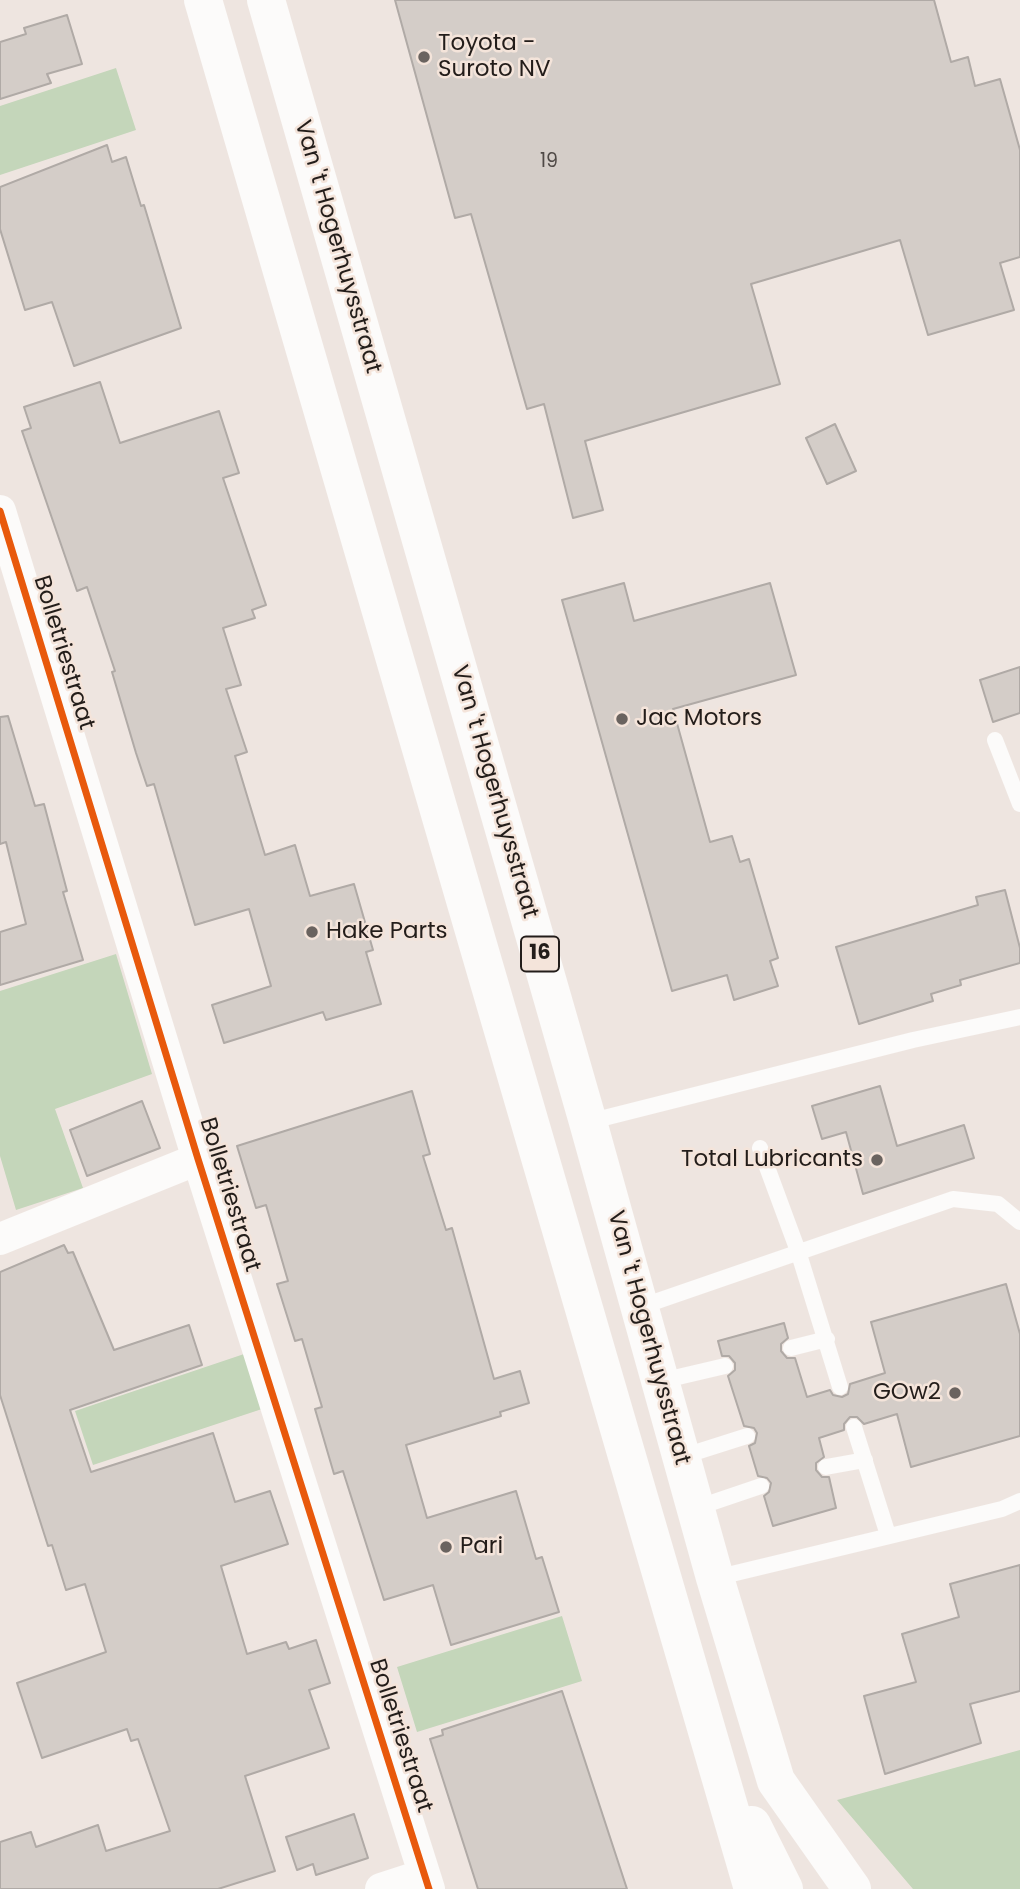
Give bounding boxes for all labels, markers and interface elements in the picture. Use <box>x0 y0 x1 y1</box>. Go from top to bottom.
place label: Toyota - Suroto NV <box>438 30 550 84</box>
marker: Toyota - Suroto NV <box>416 49 432 65</box>
street label: Van 't Hogerhuysstraat <box>288 117 386 377</box>
house number: 19 <box>540 151 558 173</box>
street label: Bolletriestraat <box>26 573 100 733</box>
street label: Van 't Hogerhuysstraat <box>445 662 543 922</box>
place label: Jac Motors <box>636 705 762 733</box>
marker: Jac Motors <box>614 711 630 727</box>
place label: Hake Parts <box>326 918 448 946</box>
marker: Hake Parts <box>304 924 320 940</box>
road number: 16 <box>521 936 559 972</box>
street label: Bolletriestraat <box>192 1115 266 1275</box>
place label: Total Lubricants <box>681 1146 863 1174</box>
marker: Total Lubricants <box>869 1152 885 1168</box>
street label: Van 't Hogerhuysstraat <box>601 1208 695 1468</box>
place label: GOw2 <box>873 1379 941 1407</box>
marker: GOw2 <box>947 1385 963 1401</box>
place label: Pari <box>460 1533 503 1561</box>
marker: Pari <box>438 1539 454 1555</box>
street label: Bolletriestraat <box>362 1656 438 1816</box>

